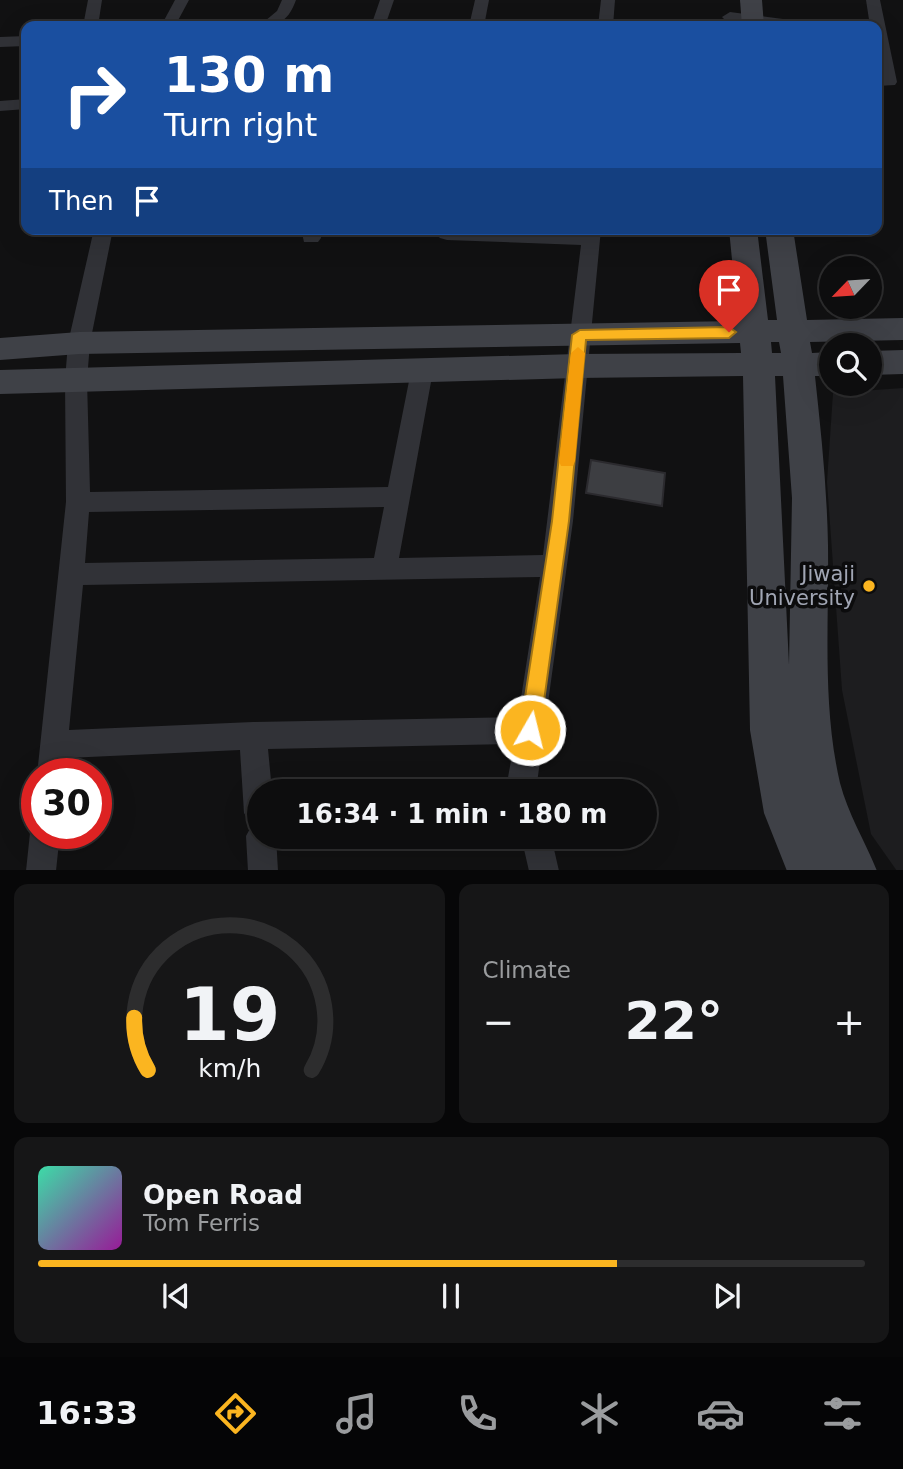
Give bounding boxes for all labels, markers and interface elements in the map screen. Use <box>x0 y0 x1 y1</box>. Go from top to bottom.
text: 130 m <box>164 47 334 104</box>
icon: right <box>49 49 140 140</box>
text: Turn right <box>164 106 317 144</box>
icon: arrive <box>128 182 166 220</box>
text: Then <box>49 186 114 216</box>
north arrow <box>819 256 882 318</box>
map controls <box>819 256 882 396</box>
pin <box>699 260 759 332</box>
icon: arrive <box>710 271 748 309</box>
button: search <box>819 333 882 396</box>
place label: Jiwaji University <box>749 562 855 610</box>
marker: Jiwaji University <box>861 578 877 594</box>
position arrow <box>493 693 567 767</box>
speed limit sign: 30 <box>21 758 112 849</box>
text: 16:34 · 1 min · 180 m <box>297 799 607 829</box>
text: Climate <box>483 957 571 983</box>
text: 19 <box>179 972 280 1057</box>
text: 22° <box>625 991 723 1051</box>
text: − <box>483 1000 514 1044</box>
text: + <box>833 1000 865 1044</box>
text: km/h <box>198 1053 261 1082</box>
text: Open Road <box>143 1180 303 1210</box>
text: Tom Ferris <box>143 1210 260 1236</box>
icon: previous <box>157 1277 195 1315</box>
icon: pause <box>432 1277 470 1315</box>
icon: next <box>708 1277 746 1315</box>
icon: directions <box>211 1389 260 1438</box>
icon: music <box>332 1389 381 1438</box>
icon: phone <box>453 1389 502 1438</box>
icon: climate <box>575 1389 624 1438</box>
icon: car <box>696 1389 745 1438</box>
icon: filters <box>818 1389 867 1438</box>
text: 16:33 <box>36 1394 138 1432</box>

